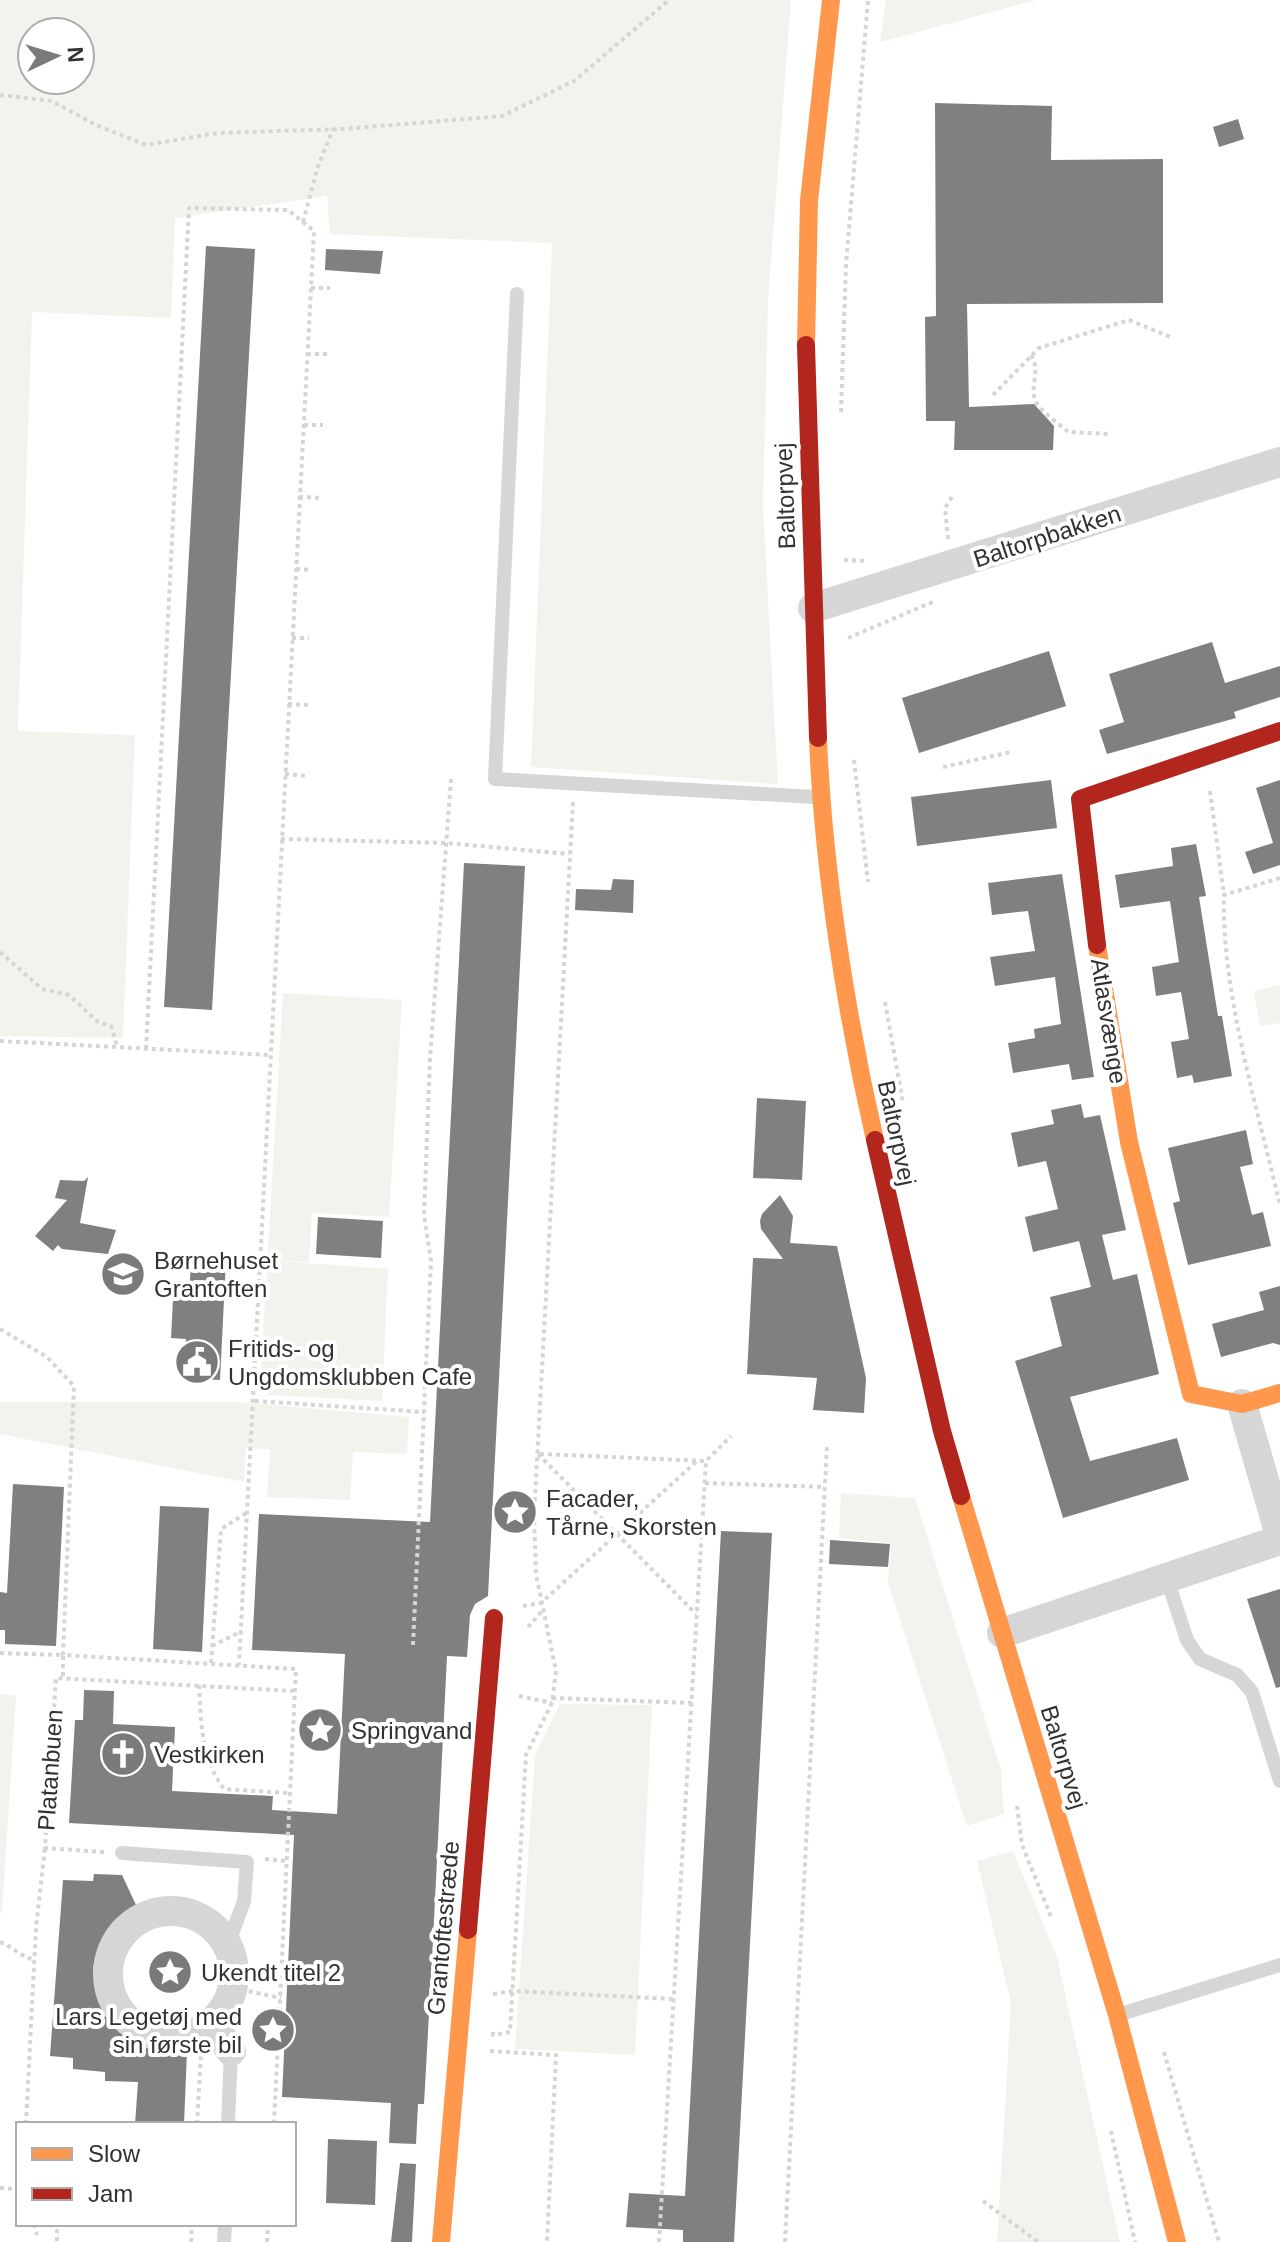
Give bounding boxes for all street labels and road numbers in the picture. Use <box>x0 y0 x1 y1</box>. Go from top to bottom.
street label: Baltorpvej <box>770 442 800 550</box>
street label: Baltorpbakken <box>970 499 1124 573</box>
street label: Atlasvænge <box>1086 956 1132 1086</box>
street label: Baltorpvej <box>873 1078 921 1188</box>
street label: Baltorpvej <box>1035 1702 1093 1812</box>
street label: Platanbuen <box>32 1708 68 1832</box>
street label: Grantoftestræde <box>422 1840 464 2016</box>

